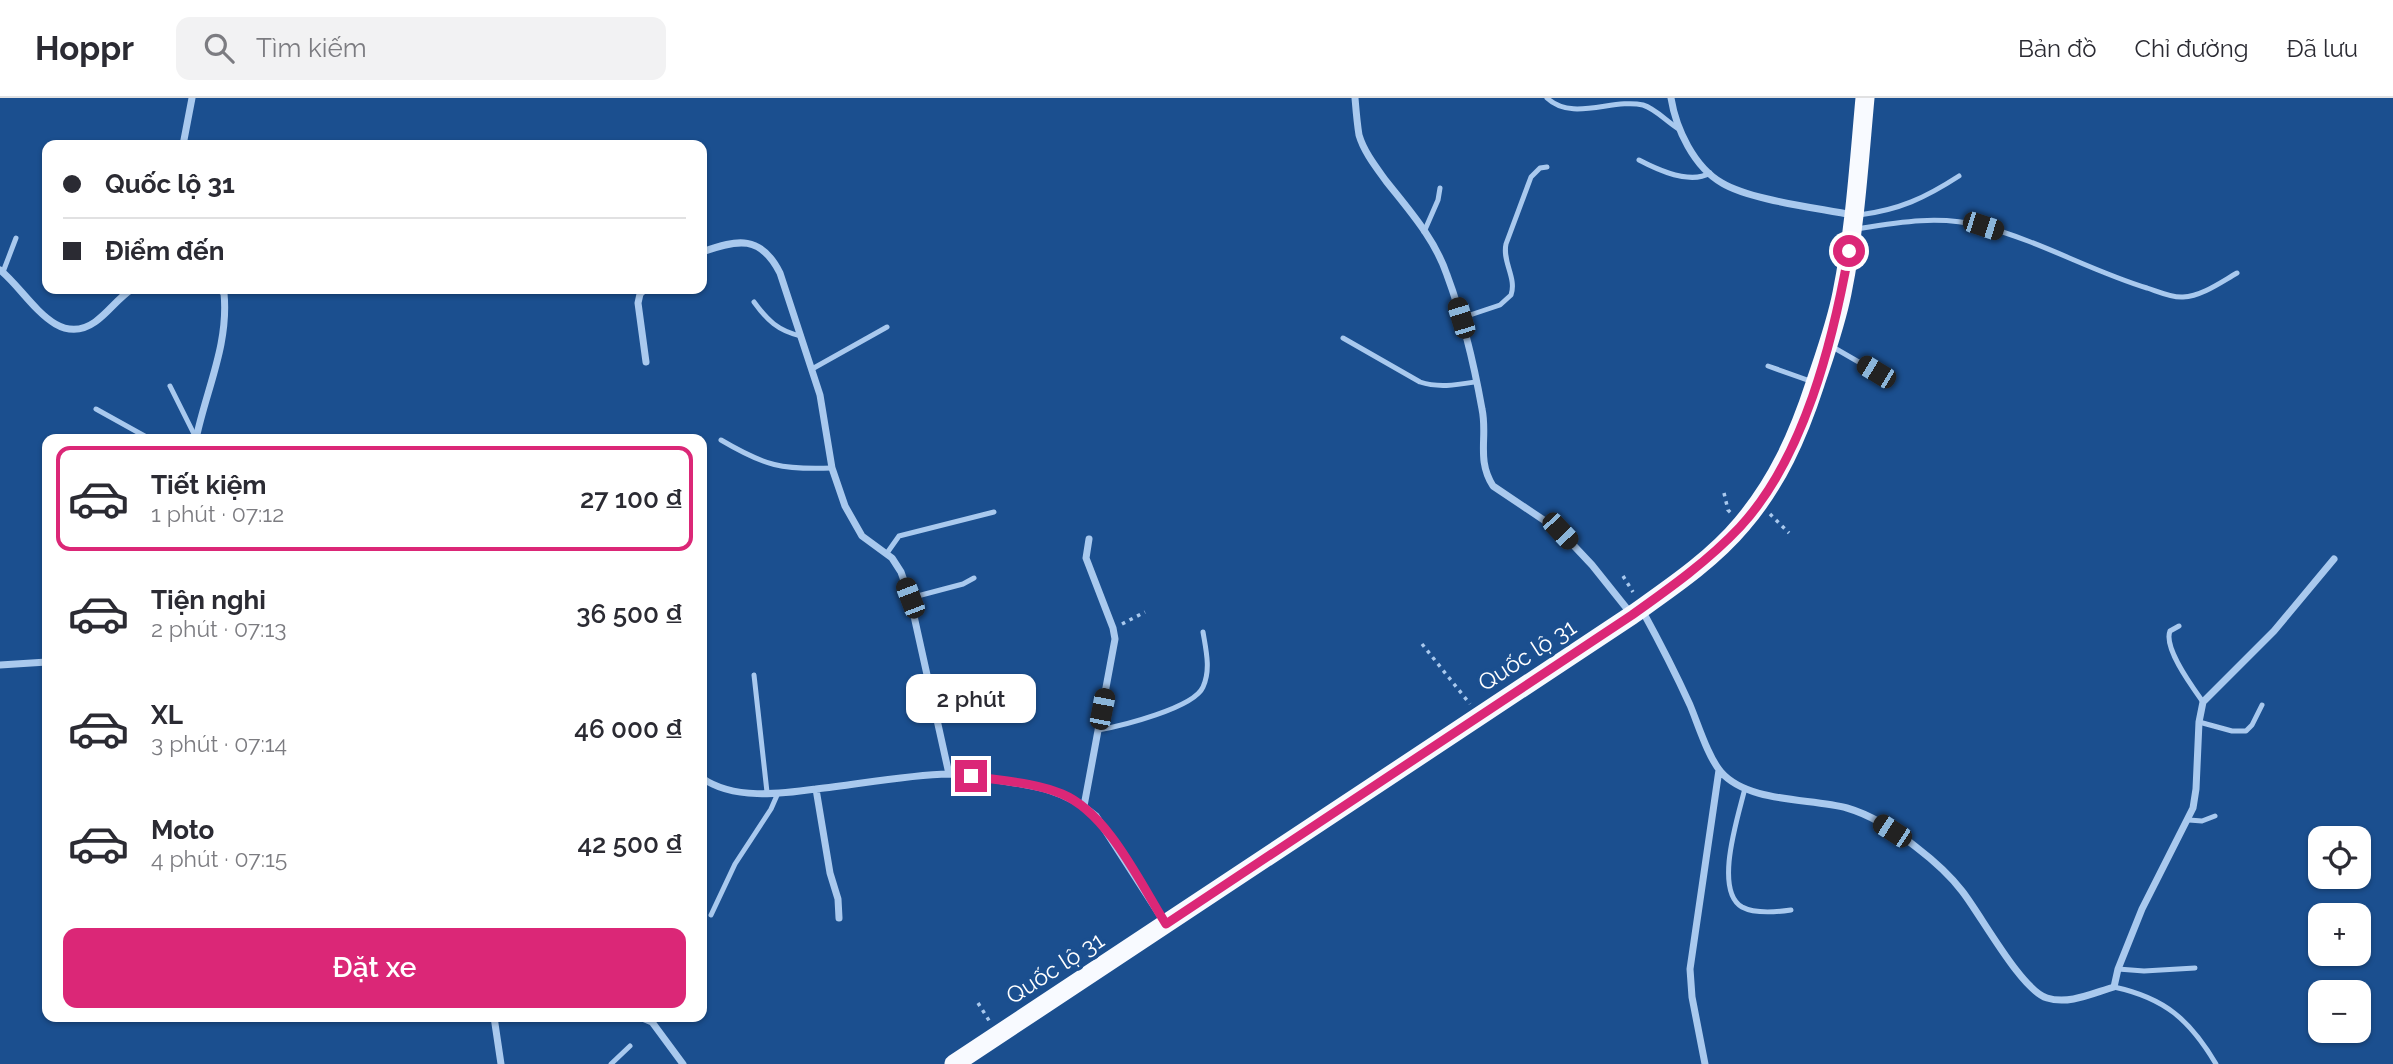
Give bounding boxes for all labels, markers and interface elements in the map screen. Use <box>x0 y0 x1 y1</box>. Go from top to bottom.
search box <box>176 17 666 80</box>
text: Hoppr <box>35 29 134 68</box>
icon: search <box>200 29 238 67</box>
text: Tìm kiếm <box>256 33 367 63</box>
text: Bản đồ <box>2018 34 2096 63</box>
text: Chỉ đường <box>2134 34 2249 63</box>
text: Đã lưu <box>2287 34 2358 63</box>
text: Quốc lộ 31 <box>105 169 235 199</box>
car <box>1960 210 2007 242</box>
route start <box>1833 235 1865 267</box>
text: Điểm đến <box>105 236 224 266</box>
car <box>1445 295 1478 341</box>
car <box>1853 352 1900 392</box>
icon: car <box>67 467 130 530</box>
text: Tiết kiệm <box>151 470 266 500</box>
text: 27 100 ₫ <box>580 484 682 514</box>
text: 1 phút · 07:12 <box>151 500 284 527</box>
car <box>1538 508 1583 554</box>
car <box>893 575 928 621</box>
icon: car <box>67 582 130 645</box>
text: Tiện nghi <box>151 585 266 615</box>
text: 36 500 ₫ <box>576 599 682 629</box>
street label: Quốc lộ 31 <box>1473 613 1581 696</box>
text: 2 phút · 07:13 <box>151 615 287 642</box>
callout: 2 phút <box>906 674 1036 724</box>
text: 2 phút <box>937 685 1005 712</box>
car <box>1088 686 1117 732</box>
icon: car <box>67 697 130 760</box>
text: XL <box>151 700 183 730</box>
text: 46 000 ₫ <box>574 714 682 744</box>
text: 3 phút · 07:14 <box>151 730 287 757</box>
route end <box>955 760 987 792</box>
car <box>1869 811 1916 851</box>
icon: car <box>67 812 130 875</box>
text: Moto <box>151 815 214 845</box>
map controls <box>2308 826 2371 1043</box>
button: locate <box>2308 826 2371 889</box>
text: 42 500 ₫ <box>577 829 682 859</box>
text: 4 phút · 07:15 <box>151 845 287 872</box>
button: + <box>2308 903 2371 966</box>
street label: Quốc lộ 31 <box>1001 926 1109 1009</box>
button: Đặt xe <box>63 928 686 1008</box>
button: − <box>2308 980 2371 1043</box>

